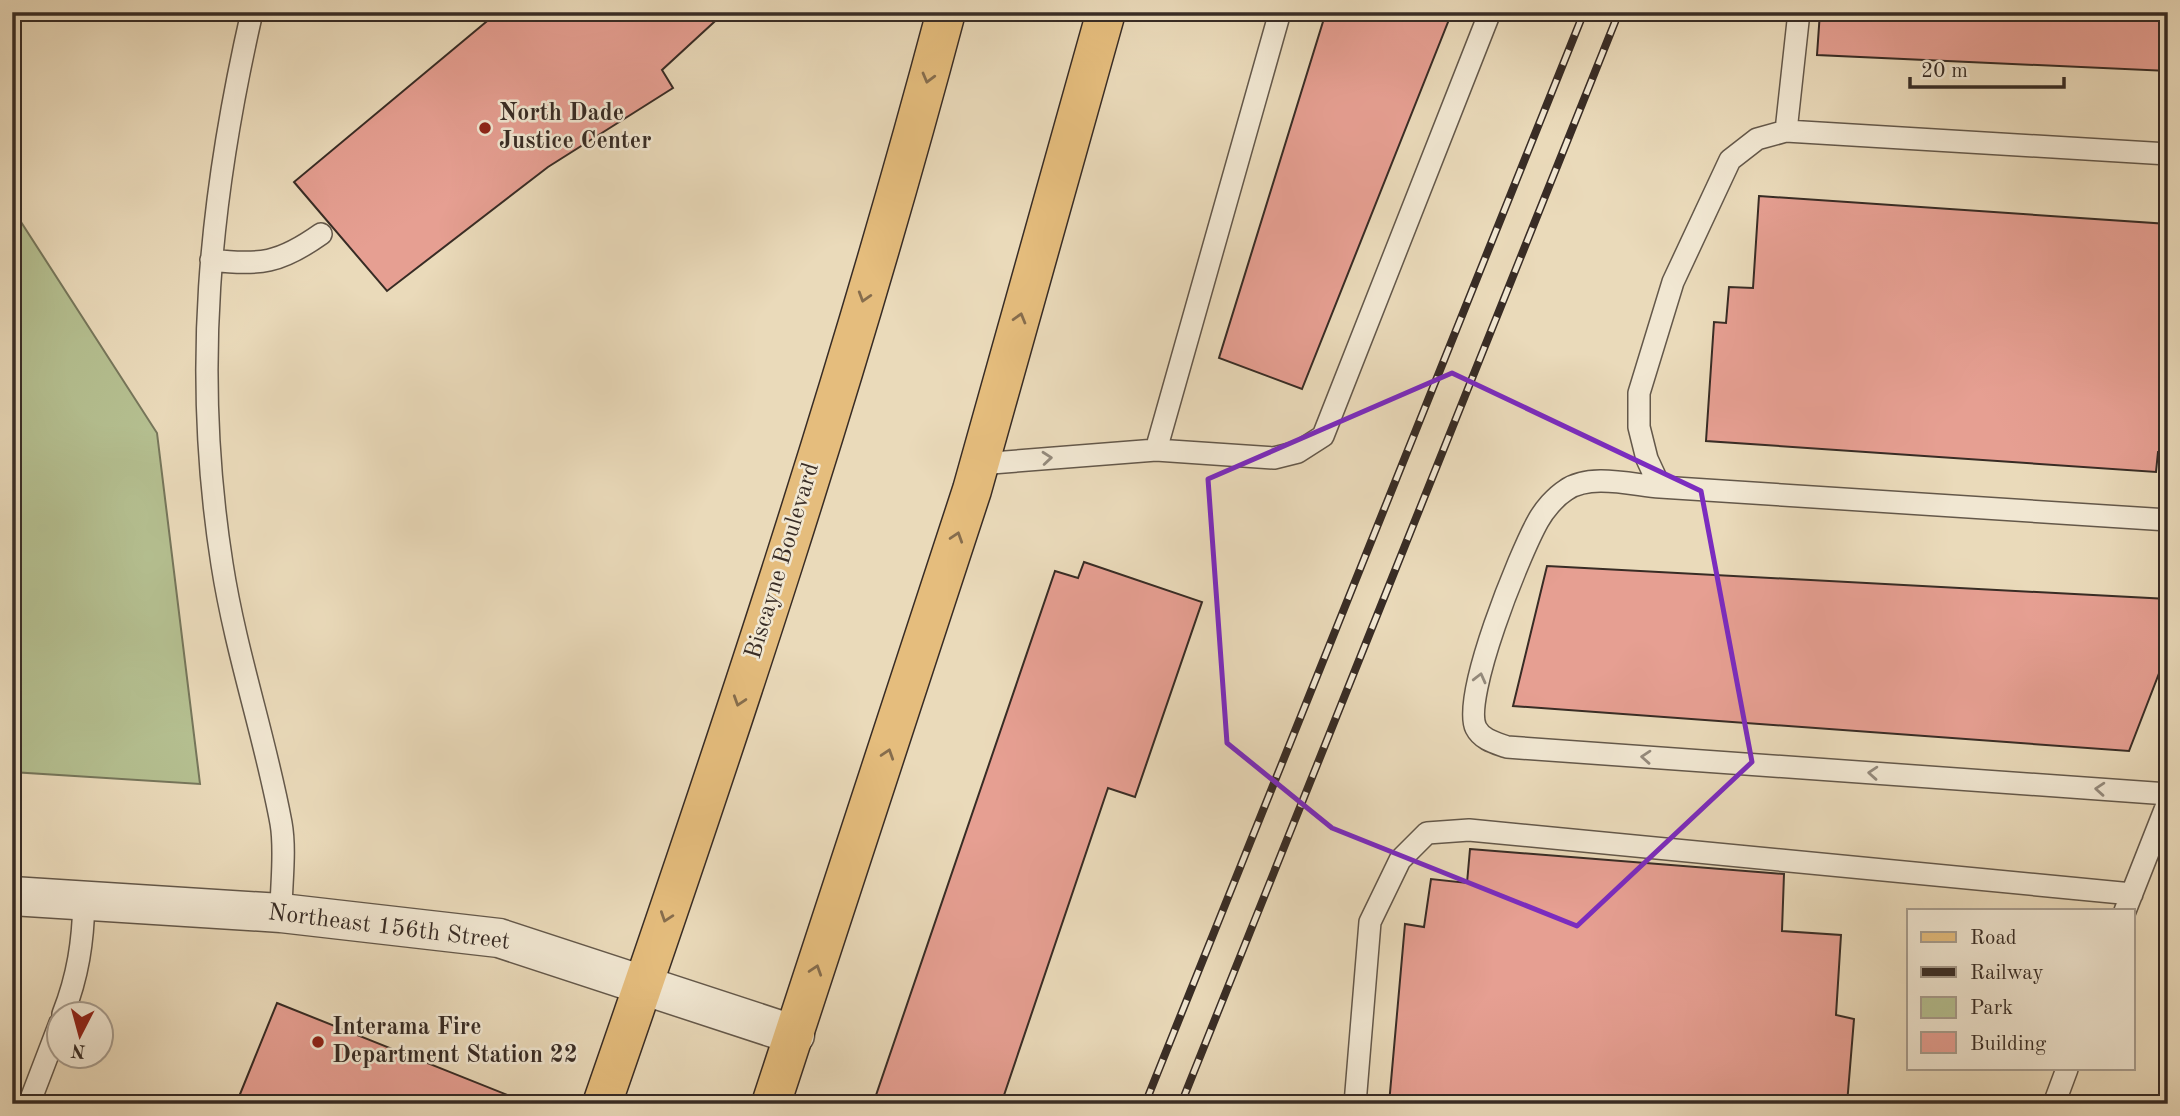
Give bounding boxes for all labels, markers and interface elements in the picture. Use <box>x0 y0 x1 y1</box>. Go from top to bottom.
scale bar <box>1910 46 2064 90</box>
text: 20 m <box>1921 61 1968 82</box>
one-way arrow <box>922 72 936 84</box>
place label: North Dade Justice Center <box>499 102 652 154</box>
marker: North Dade Justice Center <box>477 120 493 136</box>
one-way arrow <box>858 290 873 302</box>
one-way arrow <box>1012 313 1026 325</box>
one-way arrow <box>1042 451 1053 466</box>
street label: Biscayne Boulevard <box>742 460 824 662</box>
one-way arrow <box>948 531 963 543</box>
one-way arrow <box>1472 672 1486 684</box>
one-way arrow <box>732 695 747 707</box>
one-way arrow <box>879 748 894 760</box>
one-way arrow <box>1640 750 1651 765</box>
one-way arrow <box>1867 766 1878 781</box>
one-way arrow <box>2094 782 2105 797</box>
street label: Northeast 156th Street <box>267 901 511 955</box>
legend <box>1907 909 2134 1070</box>
one-way arrow <box>660 910 674 922</box>
text: Road <box>1970 928 2017 949</box>
text: Railway <box>1970 963 2044 984</box>
one-way arrow <box>808 964 823 976</box>
text: Park <box>1970 998 2013 1019</box>
north arrow <box>46 1000 116 1070</box>
place label: Interama Fire Department Station 22 <box>332 1016 578 1068</box>
marker: Interama Fire Department Station 22 <box>310 1034 326 1050</box>
text: Building <box>1970 1034 2047 1055</box>
text: N <box>70 1039 87 1060</box>

